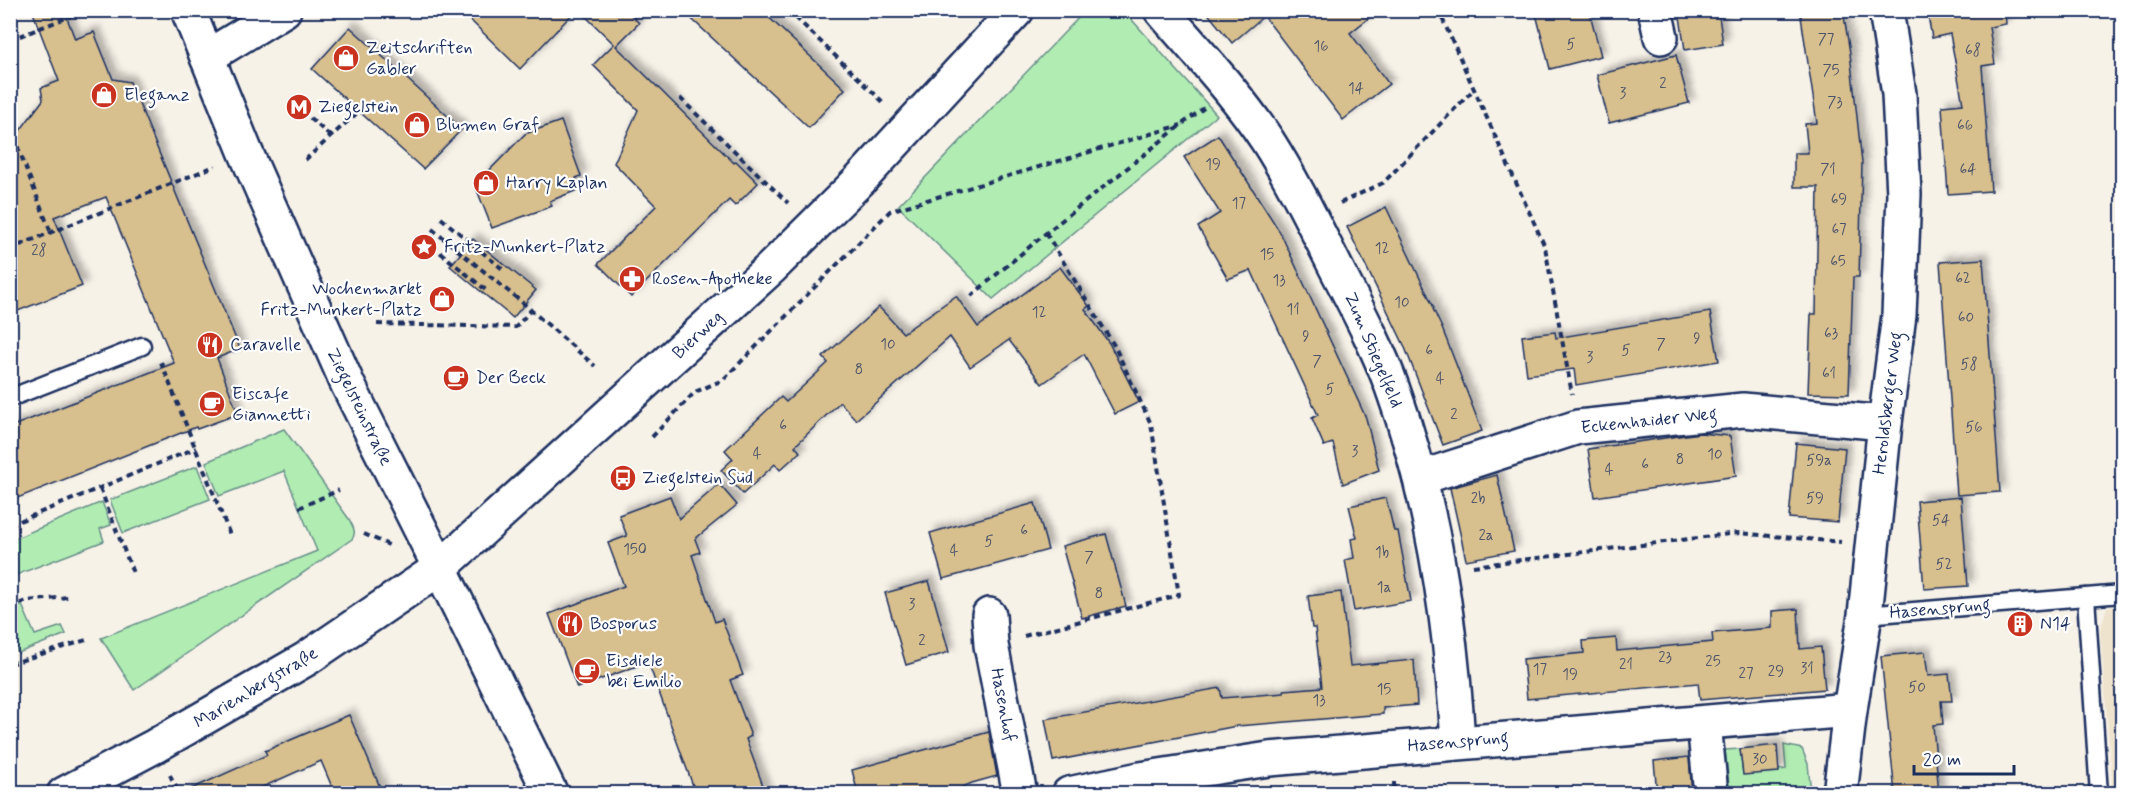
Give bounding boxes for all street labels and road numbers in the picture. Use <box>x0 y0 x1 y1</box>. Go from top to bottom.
street label: Zum Stiegelfeld <box>1338 289 1408 411</box>
street label: Bierweg <box>667 305 729 365</box>
street label: Heroldsberger Weg <box>1867 330 1911 476</box>
street label: Ziegelsteinstraße <box>318 344 398 471</box>
street label: Eckenhaider Weg <box>1580 402 1719 442</box>
street label: Hasensprung <box>1888 593 1992 627</box>
street label: Marienbergstraße <box>190 641 324 736</box>
street label: Hasenhof <box>984 666 1022 744</box>
street label: Hasensprung <box>1406 726 1510 760</box>

